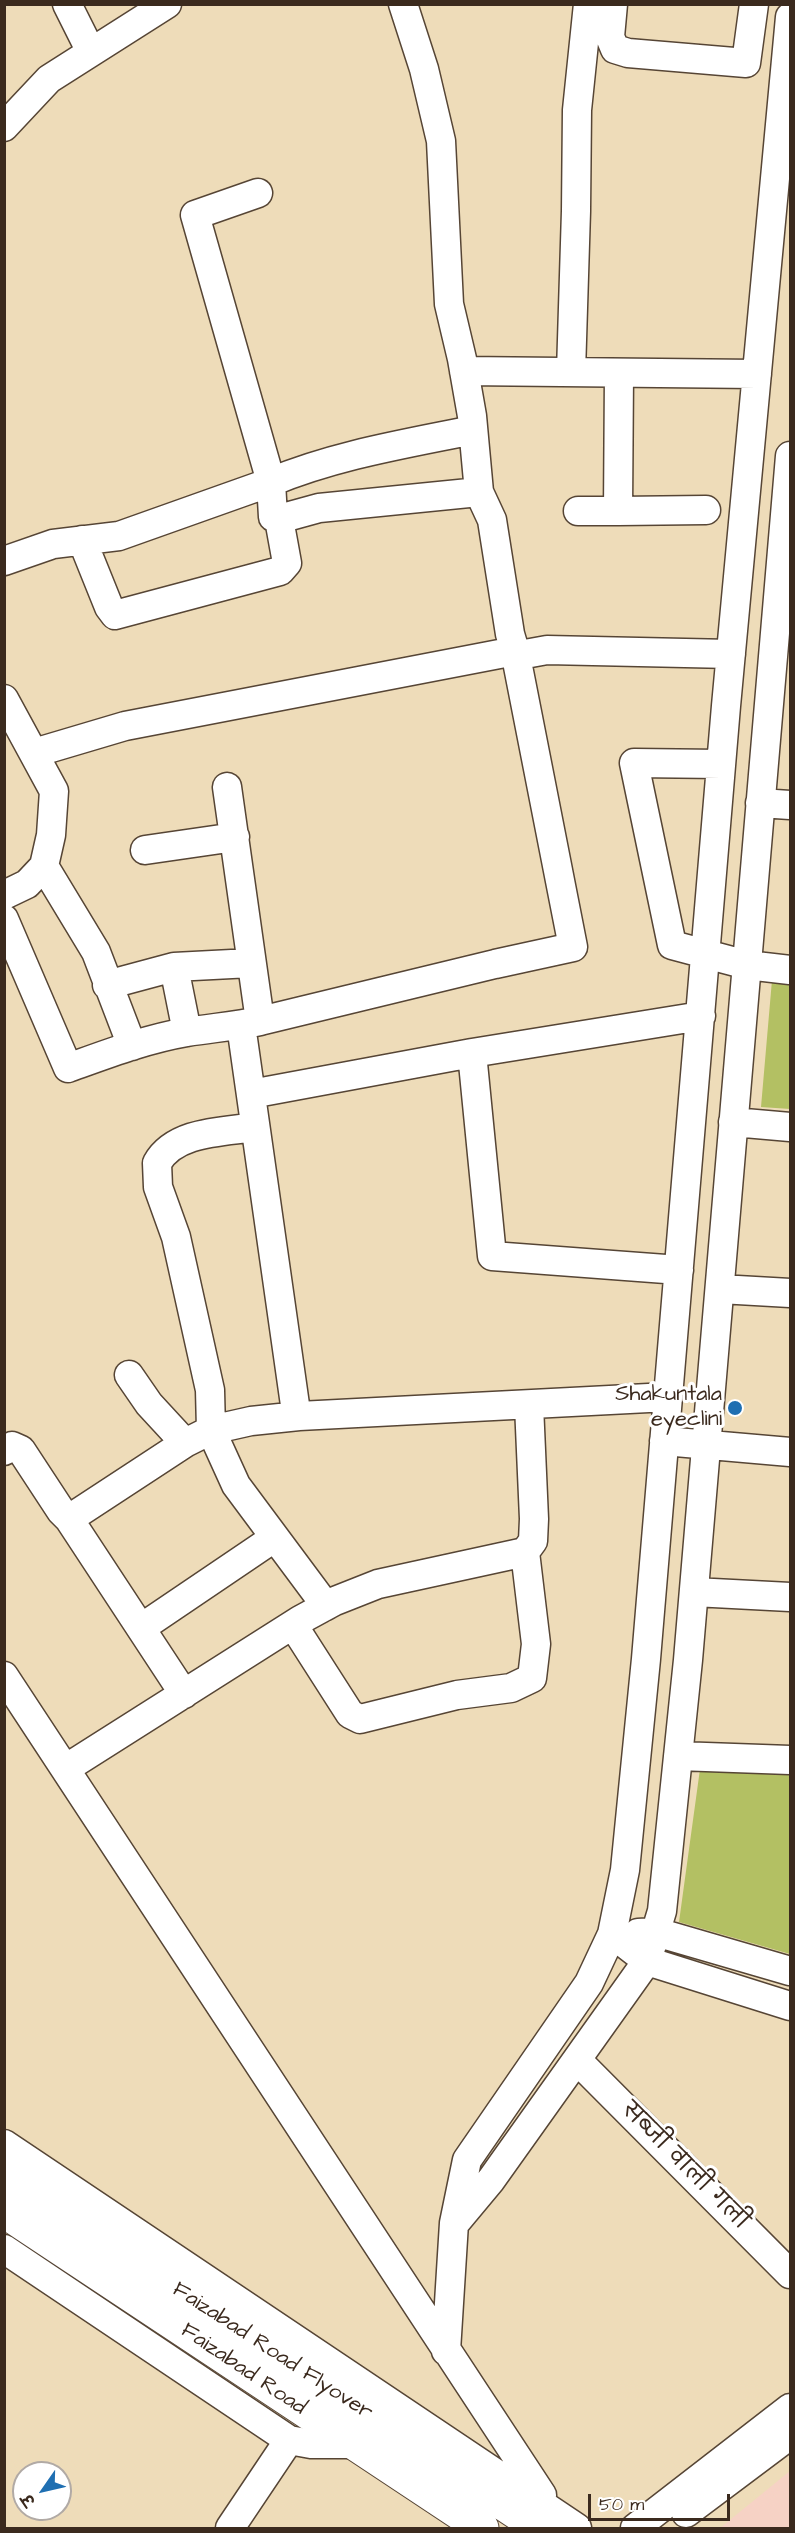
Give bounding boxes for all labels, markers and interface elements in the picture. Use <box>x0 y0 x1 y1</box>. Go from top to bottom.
place label: Shakuntala eyeclini <box>615 1382 722 1434</box>
marker: Shakuntala eyeclini <box>726 1399 744 1417</box>
street label: सब्जी वाली गली <box>615 2098 753 2236</box>
street label: Faizabad Road Flyover <box>167 2277 377 2427</box>
street label: Faizabad Road <box>175 2318 311 2422</box>
north arrow <box>12 2461 72 2521</box>
scale bar <box>591 2482 734 2520</box>
text: उ <box>17 2489 41 2511</box>
text: 50 m <box>599 2492 644 2517</box>

